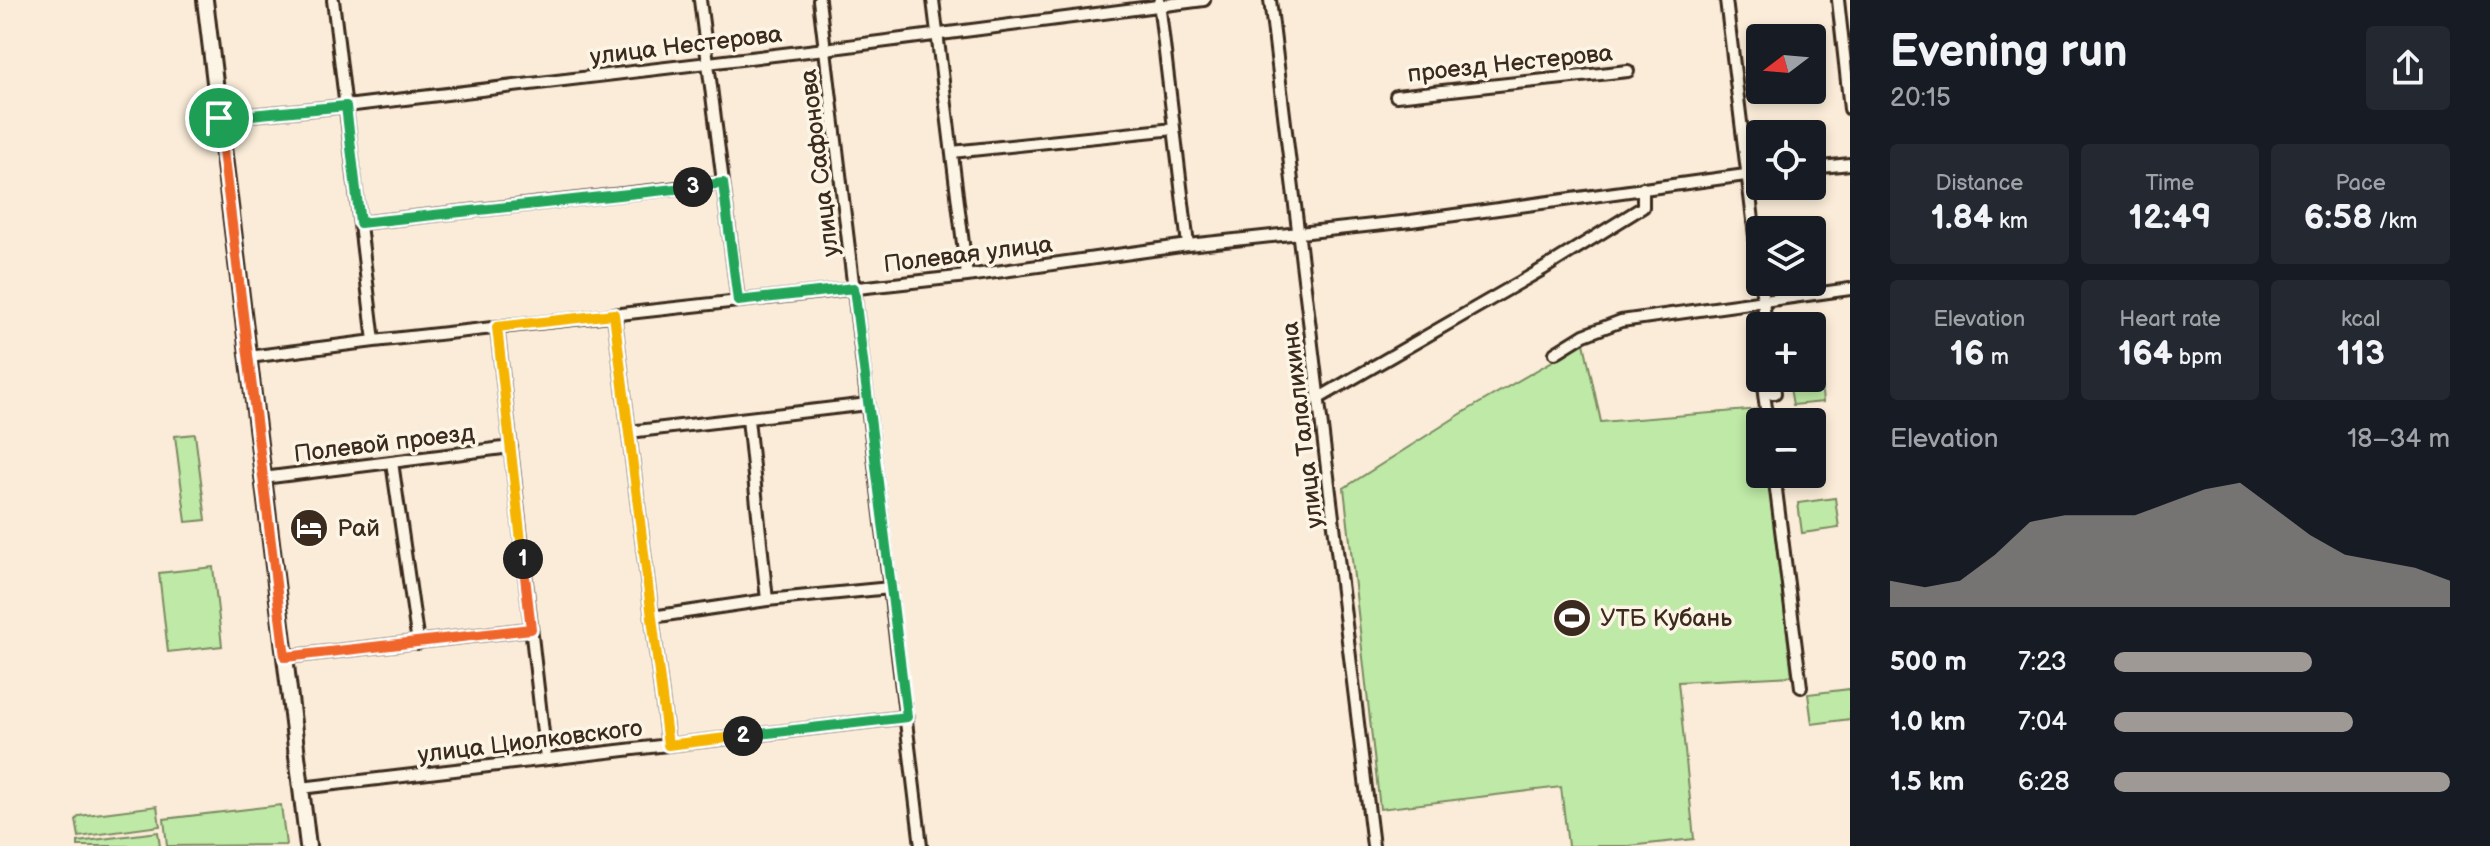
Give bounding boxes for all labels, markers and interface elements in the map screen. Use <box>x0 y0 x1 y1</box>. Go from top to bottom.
street label: улица Нестерова <box>588 19 784 72</box>
north arrow <box>1746 24 1826 104</box>
map controls <box>1746 24 1826 488</box>
text: Evening run <box>1890 26 2127 79</box>
button: share <box>2366 26 2450 110</box>
street label: проезд Нестерова <box>1406 38 1614 89</box>
street label: улица Сафонова <box>794 67 845 258</box>
text: 20:15 <box>1890 83 1951 114</box>
pin <box>185 84 253 152</box>
icon: arrive <box>197 96 241 140</box>
button: locate <box>1746 120 1826 200</box>
pin: 3 <box>673 167 713 207</box>
text: Distance <box>1935 170 2023 197</box>
text: Time <box>2146 170 2194 197</box>
text: Pace <box>2336 170 2386 197</box>
text: 3 <box>687 173 699 200</box>
text: 1.84 <box>1931 197 1993 238</box>
text: 12:49 <box>2129 197 2211 238</box>
text: 6:58 <box>2304 197 2373 238</box>
text: km <box>1993 208 2028 235</box>
text: /km <box>2373 208 2418 235</box>
button: layers <box>1746 216 1826 296</box>
street label: Полевая улица <box>882 230 1054 279</box>
text: Elevation <box>1933 306 2025 333</box>
text: Heart rate <box>2119 306 2221 333</box>
text: kcal <box>2341 306 2380 333</box>
button: + <box>1746 312 1826 392</box>
street label: улица Талалихина <box>1275 320 1330 530</box>
text: 16 <box>1950 333 1985 374</box>
text: 164 <box>2118 333 2173 374</box>
text: 113 <box>2336 333 2385 374</box>
text: m <box>1985 344 2009 371</box>
text: bpm <box>2173 344 2222 371</box>
button: − <box>1746 408 1826 488</box>
street label: Полевой проезд <box>292 418 477 469</box>
text: Elevation <box>1890 424 1998 455</box>
text: 18–34 m <box>2347 424 2450 455</box>
hotel icon: Рай <box>288 507 330 549</box>
place label: Рай <box>337 514 380 543</box>
pin: 1 <box>503 539 543 579</box>
text: 1 <box>518 545 528 572</box>
sports icon: УТБ Кубань <box>1551 597 1593 639</box>
place label: УТБ Кубань <box>1600 604 1732 633</box>
text: 500 m <box>1890 647 1967 678</box>
text: 7:23 <box>2018 647 2067 678</box>
text: 1.0 km <box>1890 707 1966 738</box>
text: 7:04 <box>2018 707 2067 738</box>
street label: улица Циолковского <box>416 713 644 770</box>
pin: 2 <box>723 716 763 756</box>
text: 2 <box>736 722 750 749</box>
text: 1.5 km <box>1890 767 1965 798</box>
text: 6:28 <box>2018 767 2070 798</box>

